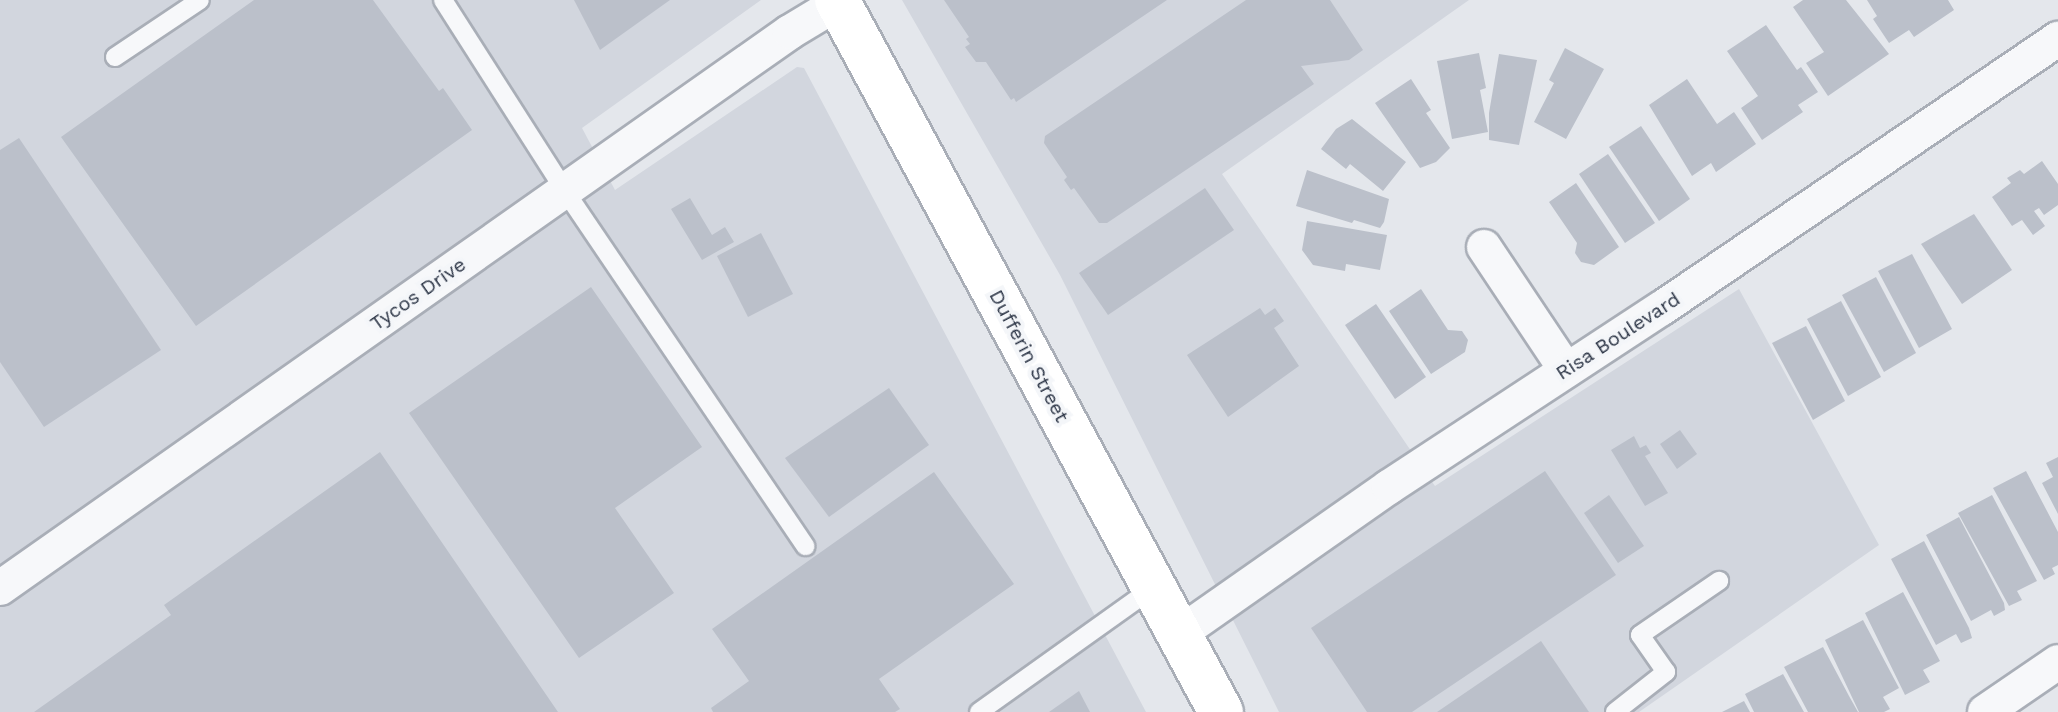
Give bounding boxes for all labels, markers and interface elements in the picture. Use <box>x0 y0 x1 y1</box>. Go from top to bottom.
street label: Tycos Drive <box>366 252 470 336</box>
street label: Dufferin Street <box>984 286 1074 426</box>
street label: Risa Boulevard <box>1551 287 1685 385</box>

